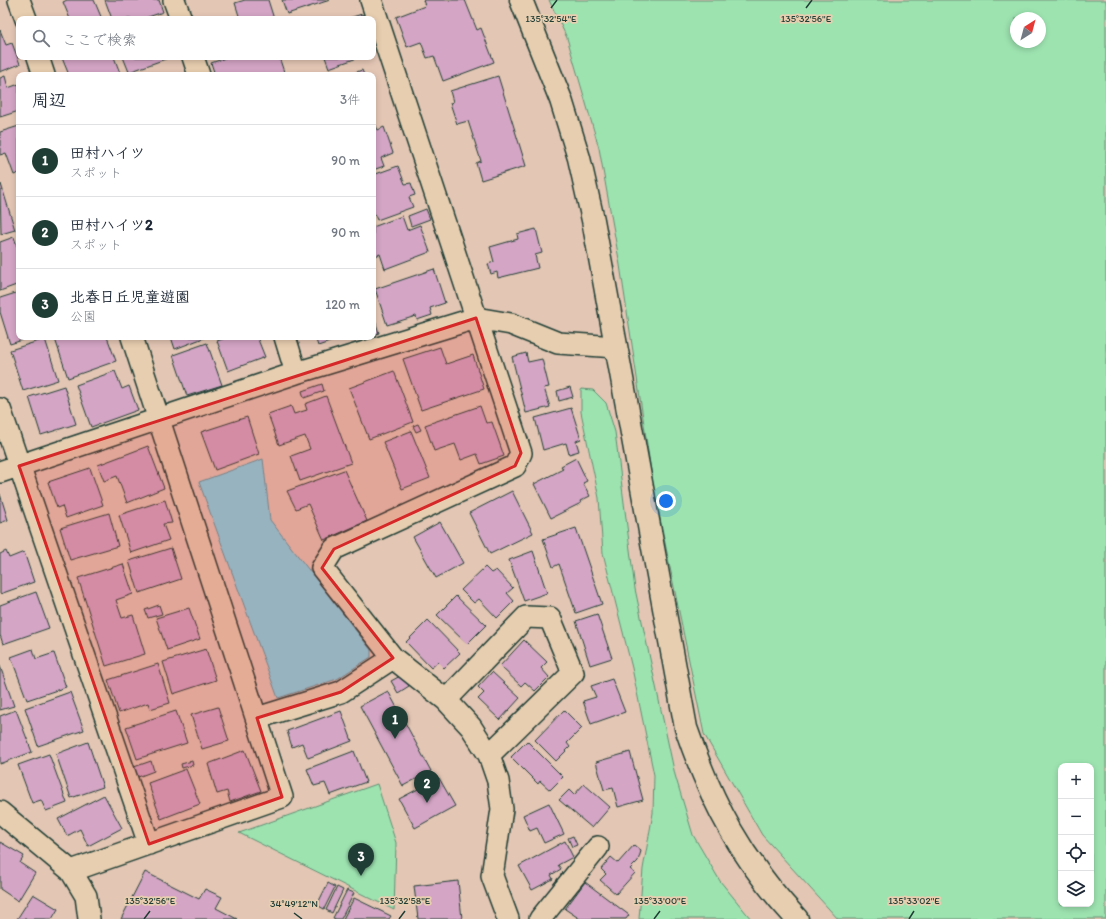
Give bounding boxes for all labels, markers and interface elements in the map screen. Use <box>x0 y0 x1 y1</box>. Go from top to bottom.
text: 135°32'54"E <box>525 12 577 25</box>
text: 135°32'56"E <box>781 12 832 25</box>
north arrow <box>1010 12 1046 48</box>
search box <box>16 16 376 60</box>
icon: search <box>30 27 52 49</box>
text: ここで検索 <box>62 31 137 49</box>
text: 周辺 <box>32 90 66 110</box>
text: 3件 <box>340 92 360 107</box>
text: 田村ハイツ <box>70 144 145 162</box>
text: 1 <box>42 153 48 168</box>
text: 90 m <box>331 153 360 168</box>
text: スポット <box>70 165 122 180</box>
text: 田村ハイツ2 <box>70 216 153 234</box>
text: 2 <box>42 225 48 240</box>
text: 90 m <box>331 225 360 240</box>
text: スポット <box>70 237 122 252</box>
text: 北春日丘児童遊園 <box>70 288 190 306</box>
text: 3 <box>41 297 49 312</box>
text: 120 m <box>325 297 360 312</box>
text: 公園 <box>70 309 96 324</box>
your location <box>656 491 676 511</box>
pin: 1 <box>382 706 408 739</box>
map controls <box>1058 763 1094 907</box>
button: + <box>1058 763 1094 799</box>
pin: 2 <box>414 770 440 803</box>
button: − <box>1058 799 1094 835</box>
button: locate <box>1058 835 1094 871</box>
pin: 3 <box>348 843 374 876</box>
button: layers <box>1058 871 1094 907</box>
text: 135°32'56"E <box>125 894 176 907</box>
text: 135°32'58"E <box>380 894 431 907</box>
text: 135°33'00"E <box>634 894 687 907</box>
text: 135°33'02"E <box>888 894 940 907</box>
text: 34°49'12"N <box>270 897 318 910</box>

